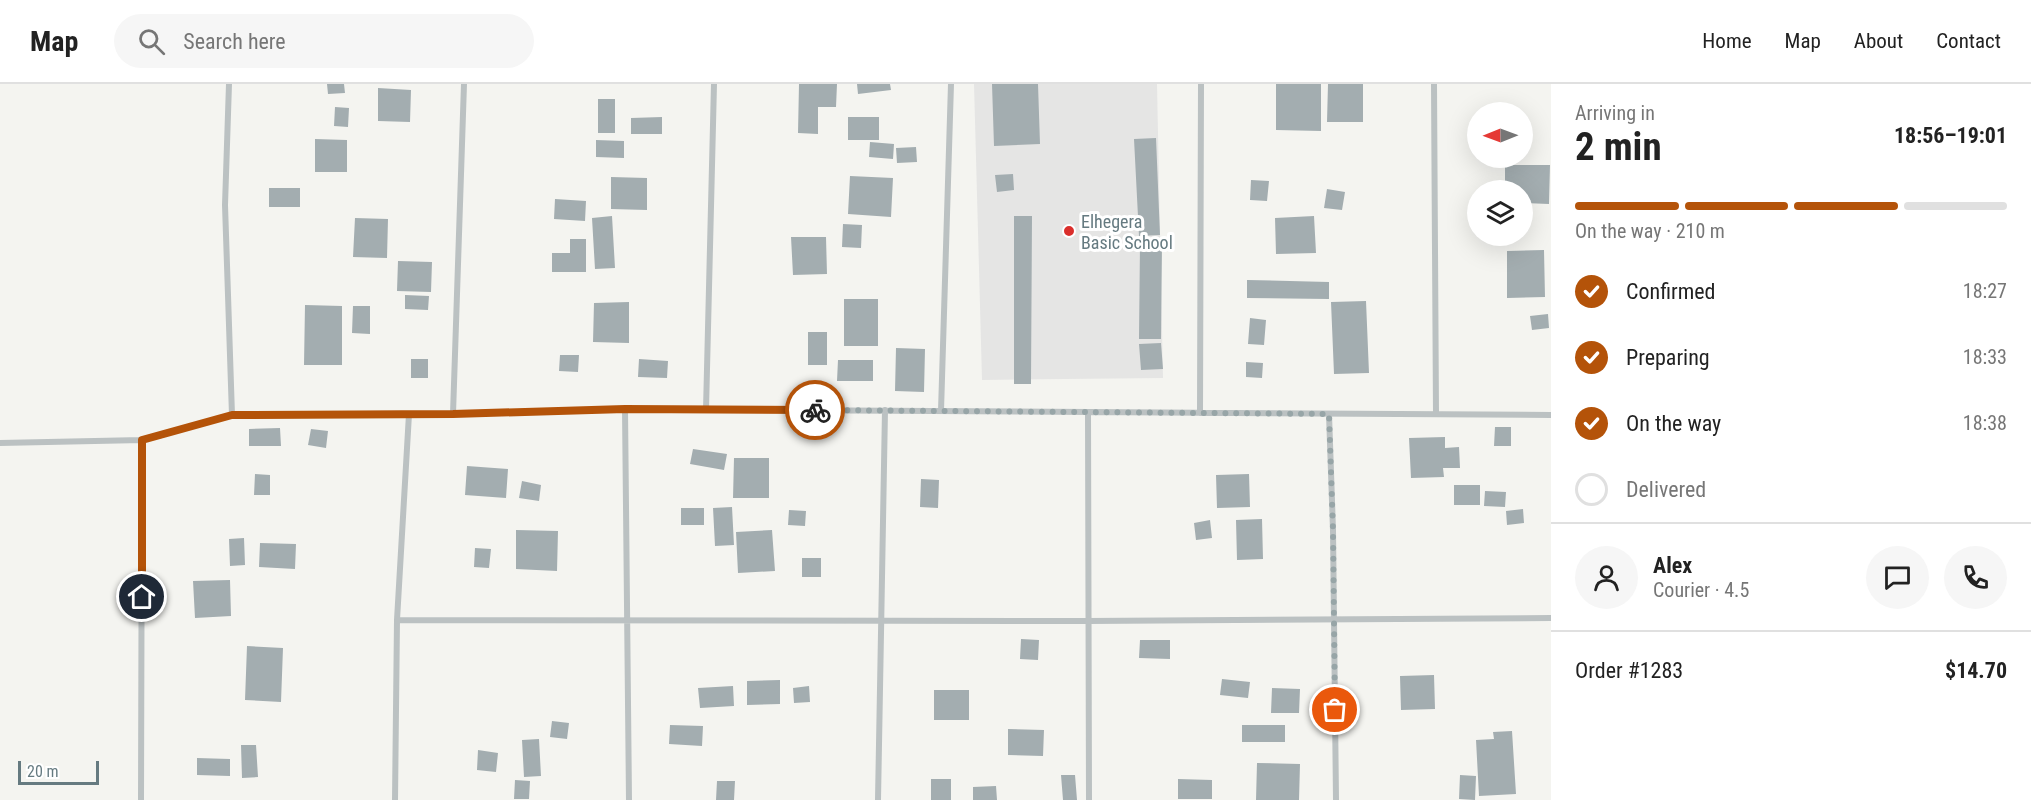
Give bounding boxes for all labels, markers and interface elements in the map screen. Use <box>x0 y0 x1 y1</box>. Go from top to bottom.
search box <box>114 14 534 68</box>
text: Map <box>30 25 78 58</box>
icon: search <box>135 25 168 58</box>
text: Search here <box>183 29 286 54</box>
text: Home <box>1702 29 1752 53</box>
text: Map <box>1785 29 1821 53</box>
text: About <box>1854 29 1903 53</box>
text: Contact <box>1936 29 2001 53</box>
text: Arriving in <box>1575 101 1655 125</box>
north arrow <box>1467 102 1533 168</box>
map controls <box>1467 102 1533 246</box>
text: 18:56–19:01 <box>1894 123 2007 148</box>
text: 2 min <box>1575 124 1662 170</box>
button: layers <box>1467 180 1533 246</box>
place label: Elhegera Basic School <box>1081 211 1173 253</box>
text: On the way · 210 m <box>1575 219 1725 243</box>
marker: Elhegera Basic School <box>1062 224 1076 238</box>
icon: check <box>1575 275 1608 308</box>
text: Confirmed <box>1626 279 1715 304</box>
text: 18:27 <box>1963 279 2007 303</box>
icon: check <box>1575 341 1608 374</box>
text: Preparing <box>1626 345 1710 370</box>
text: 18:33 <box>1963 345 2007 369</box>
courier <box>785 380 845 440</box>
icon: bike <box>799 394 832 427</box>
icon: check <box>1575 407 1608 440</box>
text: On the way <box>1626 411 1721 436</box>
text: 18:38 <box>1963 411 2007 435</box>
text: Delivered <box>1626 477 1706 502</box>
button: person <box>1575 546 1638 609</box>
button: chat <box>1866 546 1929 609</box>
button: phone <box>1944 546 2007 609</box>
text: Alex <box>1653 553 1692 578</box>
pin <box>116 571 167 622</box>
text: Courier · 4.5 <box>1653 578 1749 602</box>
icon: home <box>125 580 158 613</box>
text: Order #1283 <box>1575 658 1683 683</box>
text: $14.70 <box>1945 658 2007 683</box>
pin <box>1309 684 1360 735</box>
icon: bag <box>1318 693 1351 726</box>
scale bar <box>18 758 99 786</box>
text: 20 m <box>27 762 59 781</box>

